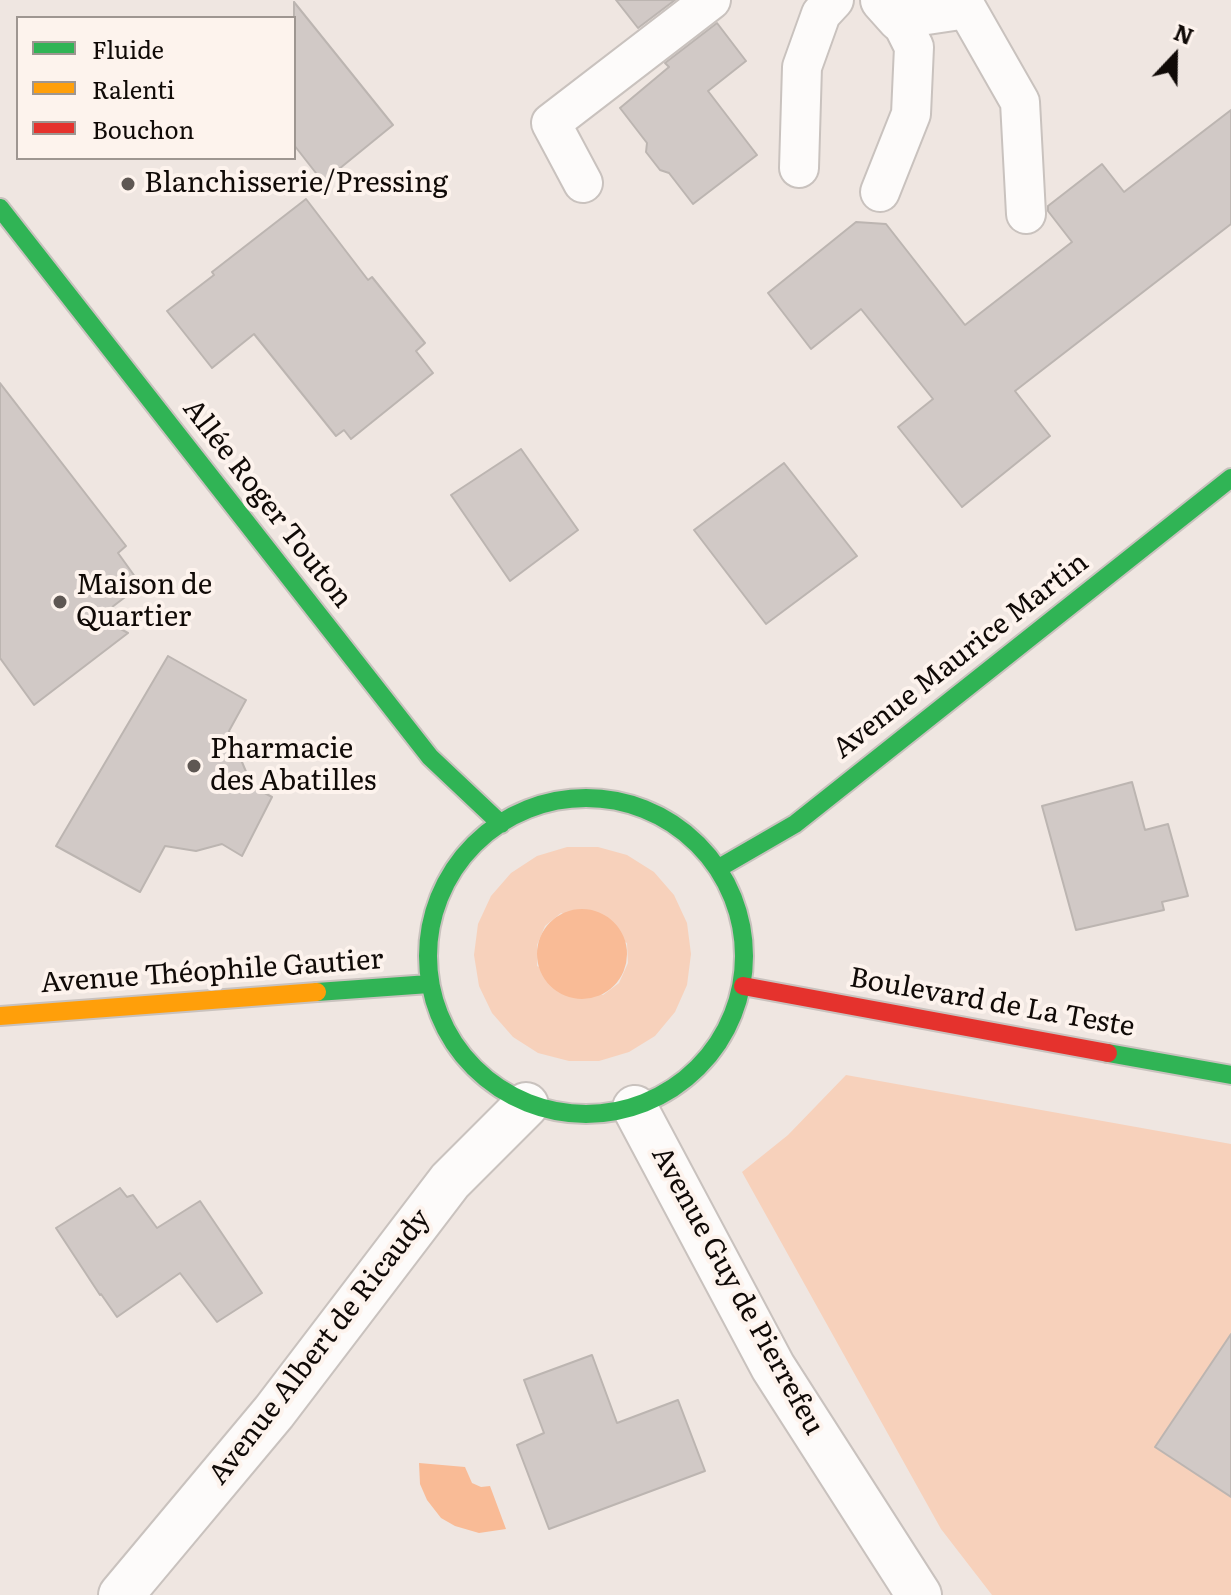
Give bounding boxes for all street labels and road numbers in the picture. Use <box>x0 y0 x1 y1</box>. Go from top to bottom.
street label: Allée Roger Touton <box>175 393 359 615</box>
street label: Avenue Maurice Martin <box>827 546 1095 766</box>
street label: Avenue Théophile Gautier <box>40 943 384 1001</box>
street label: Boulevard de La Teste <box>847 961 1137 1045</box>
street label: Avenue Guy de Pierrefeu <box>644 1141 830 1441</box>
street label: Avenue Albert de Ricaudy <box>202 1203 438 1491</box>

